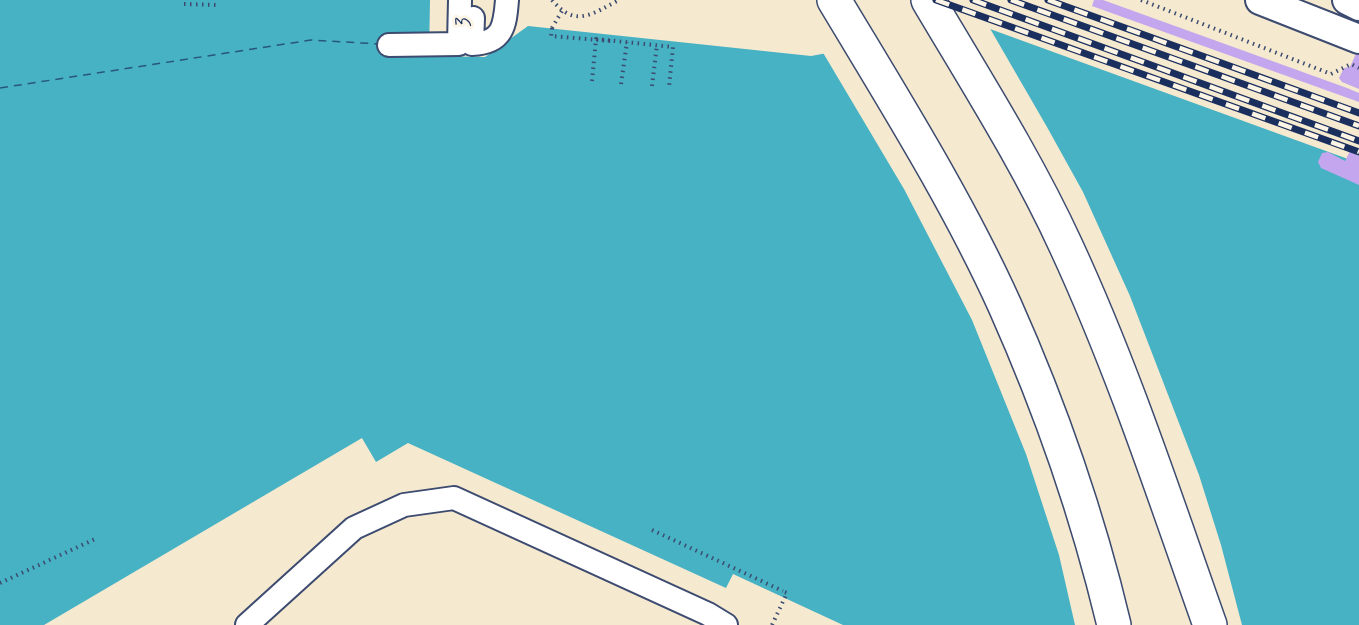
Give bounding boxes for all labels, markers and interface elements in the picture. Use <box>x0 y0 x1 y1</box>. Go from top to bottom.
street label: 3 <box>452 17 478 27</box>

